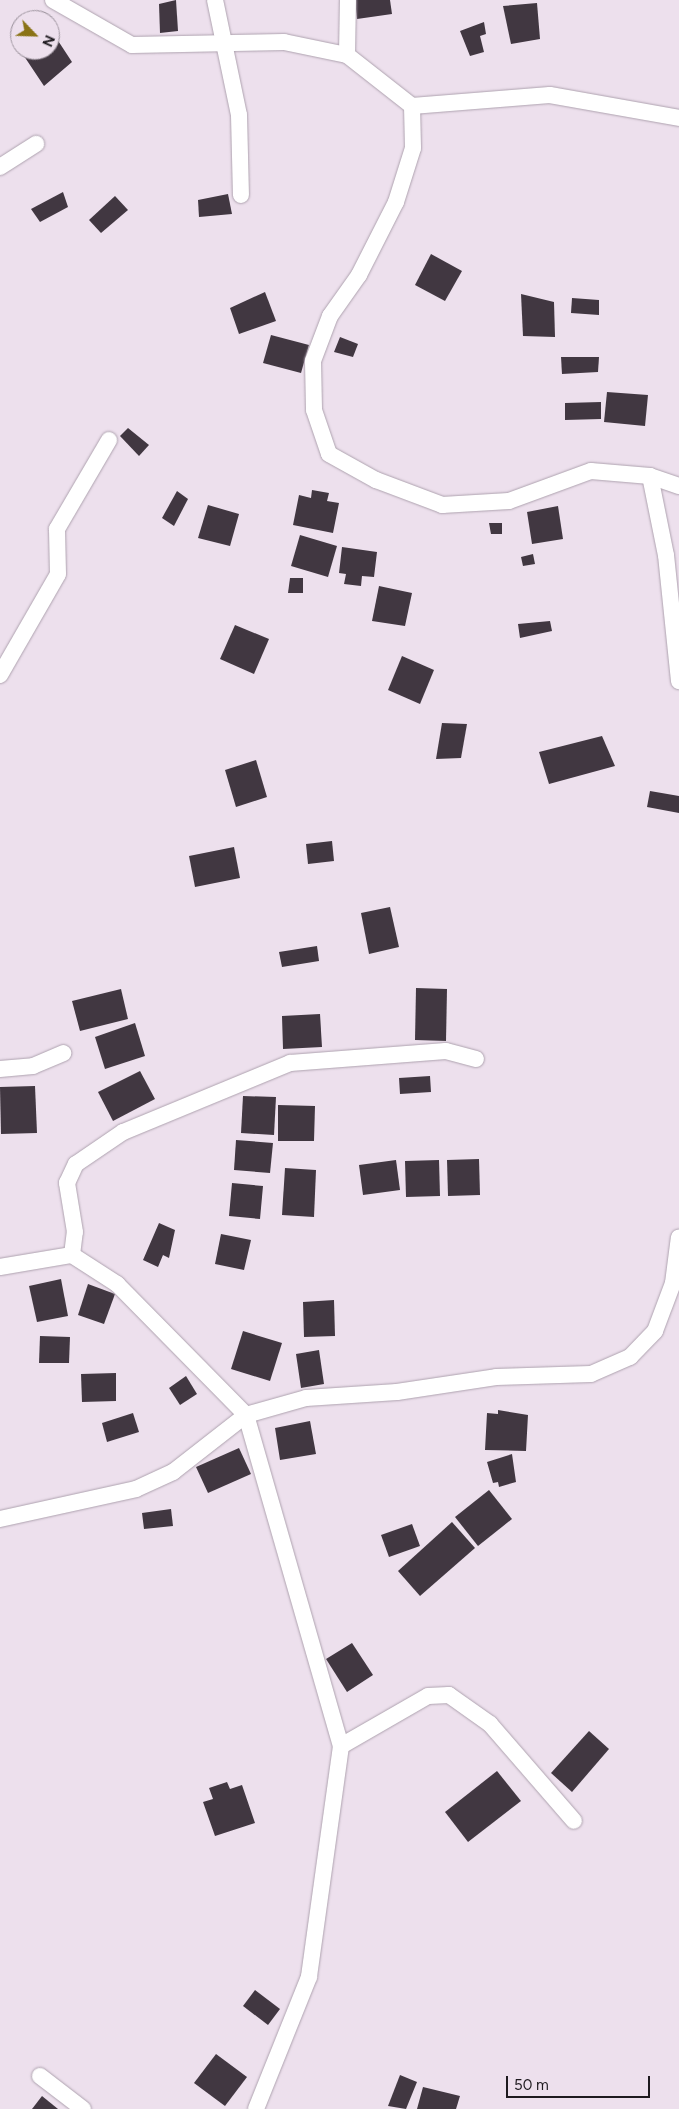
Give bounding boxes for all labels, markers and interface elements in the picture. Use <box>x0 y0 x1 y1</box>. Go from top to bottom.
north arrow <box>10 10 60 60</box>
text: N <box>38 32 58 49</box>
scale bar <box>509 2066 653 2098</box>
text: 50 m <box>514 2076 549 2094</box>

